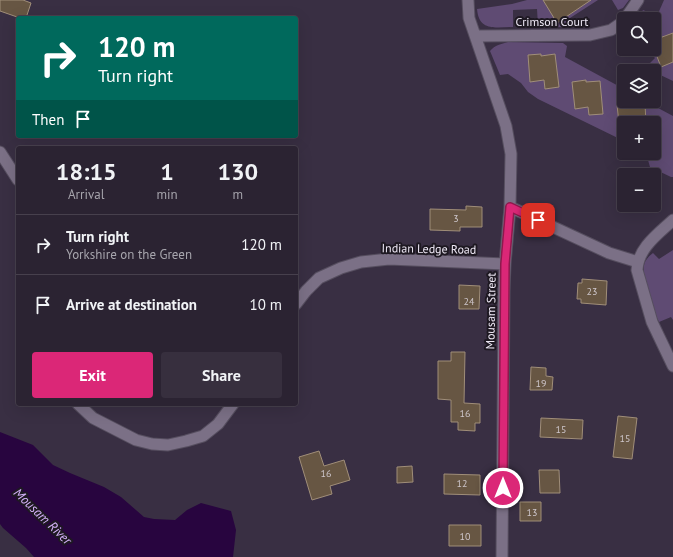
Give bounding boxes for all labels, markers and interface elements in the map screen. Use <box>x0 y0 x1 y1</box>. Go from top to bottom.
map controls <box>617 12 661 212</box>
button: search <box>617 12 661 56</box>
street label: Crimson Court <box>516 14 588 29</box>
text: 120 m <box>98 28 175 65</box>
icon: right <box>32 32 84 84</box>
text: Turn right <box>98 64 173 87</box>
button: layers <box>617 64 661 108</box>
icon: arrive <box>72 108 94 130</box>
text: Then <box>32 110 64 129</box>
button: + <box>617 116 661 160</box>
text: 18:15 <box>56 156 117 187</box>
text: 1 <box>160 156 174 187</box>
text: 130 <box>217 156 258 187</box>
button: − <box>617 168 661 212</box>
text: Arrival <box>68 186 104 203</box>
text: min <box>156 186 178 203</box>
text: m <box>233 186 243 203</box>
pin <box>521 203 555 237</box>
icon: arrive <box>527 209 549 231</box>
house number: 3 <box>453 212 459 225</box>
text: Turn right <box>66 227 129 246</box>
icon: right <box>32 234 54 256</box>
text: 120 m <box>241 235 282 254</box>
street label: Indian Ledge Road <box>382 240 476 257</box>
text: Yorkshire on the Green <box>66 246 192 263</box>
street label: Mousam Street <box>482 272 499 350</box>
house number: 23 <box>587 285 597 298</box>
icon: arrive <box>32 294 54 316</box>
text: Arrive at destination <box>66 295 197 314</box>
text: 10 m <box>249 295 282 314</box>
house number: 24 <box>464 295 475 308</box>
button: Exit <box>32 352 153 398</box>
button: Share <box>161 352 282 398</box>
house number: 19 <box>536 377 546 390</box>
house number: 16 <box>460 407 470 420</box>
house number: 15 <box>556 423 566 436</box>
house number: 15 <box>620 432 630 445</box>
house number: 16 <box>321 467 331 480</box>
position arrow <box>482 467 524 509</box>
house number: 12 <box>457 477 467 490</box>
water label: Mousam River <box>10 484 76 549</box>
house number: 13 <box>527 506 537 519</box>
house number: 10 <box>460 530 471 543</box>

